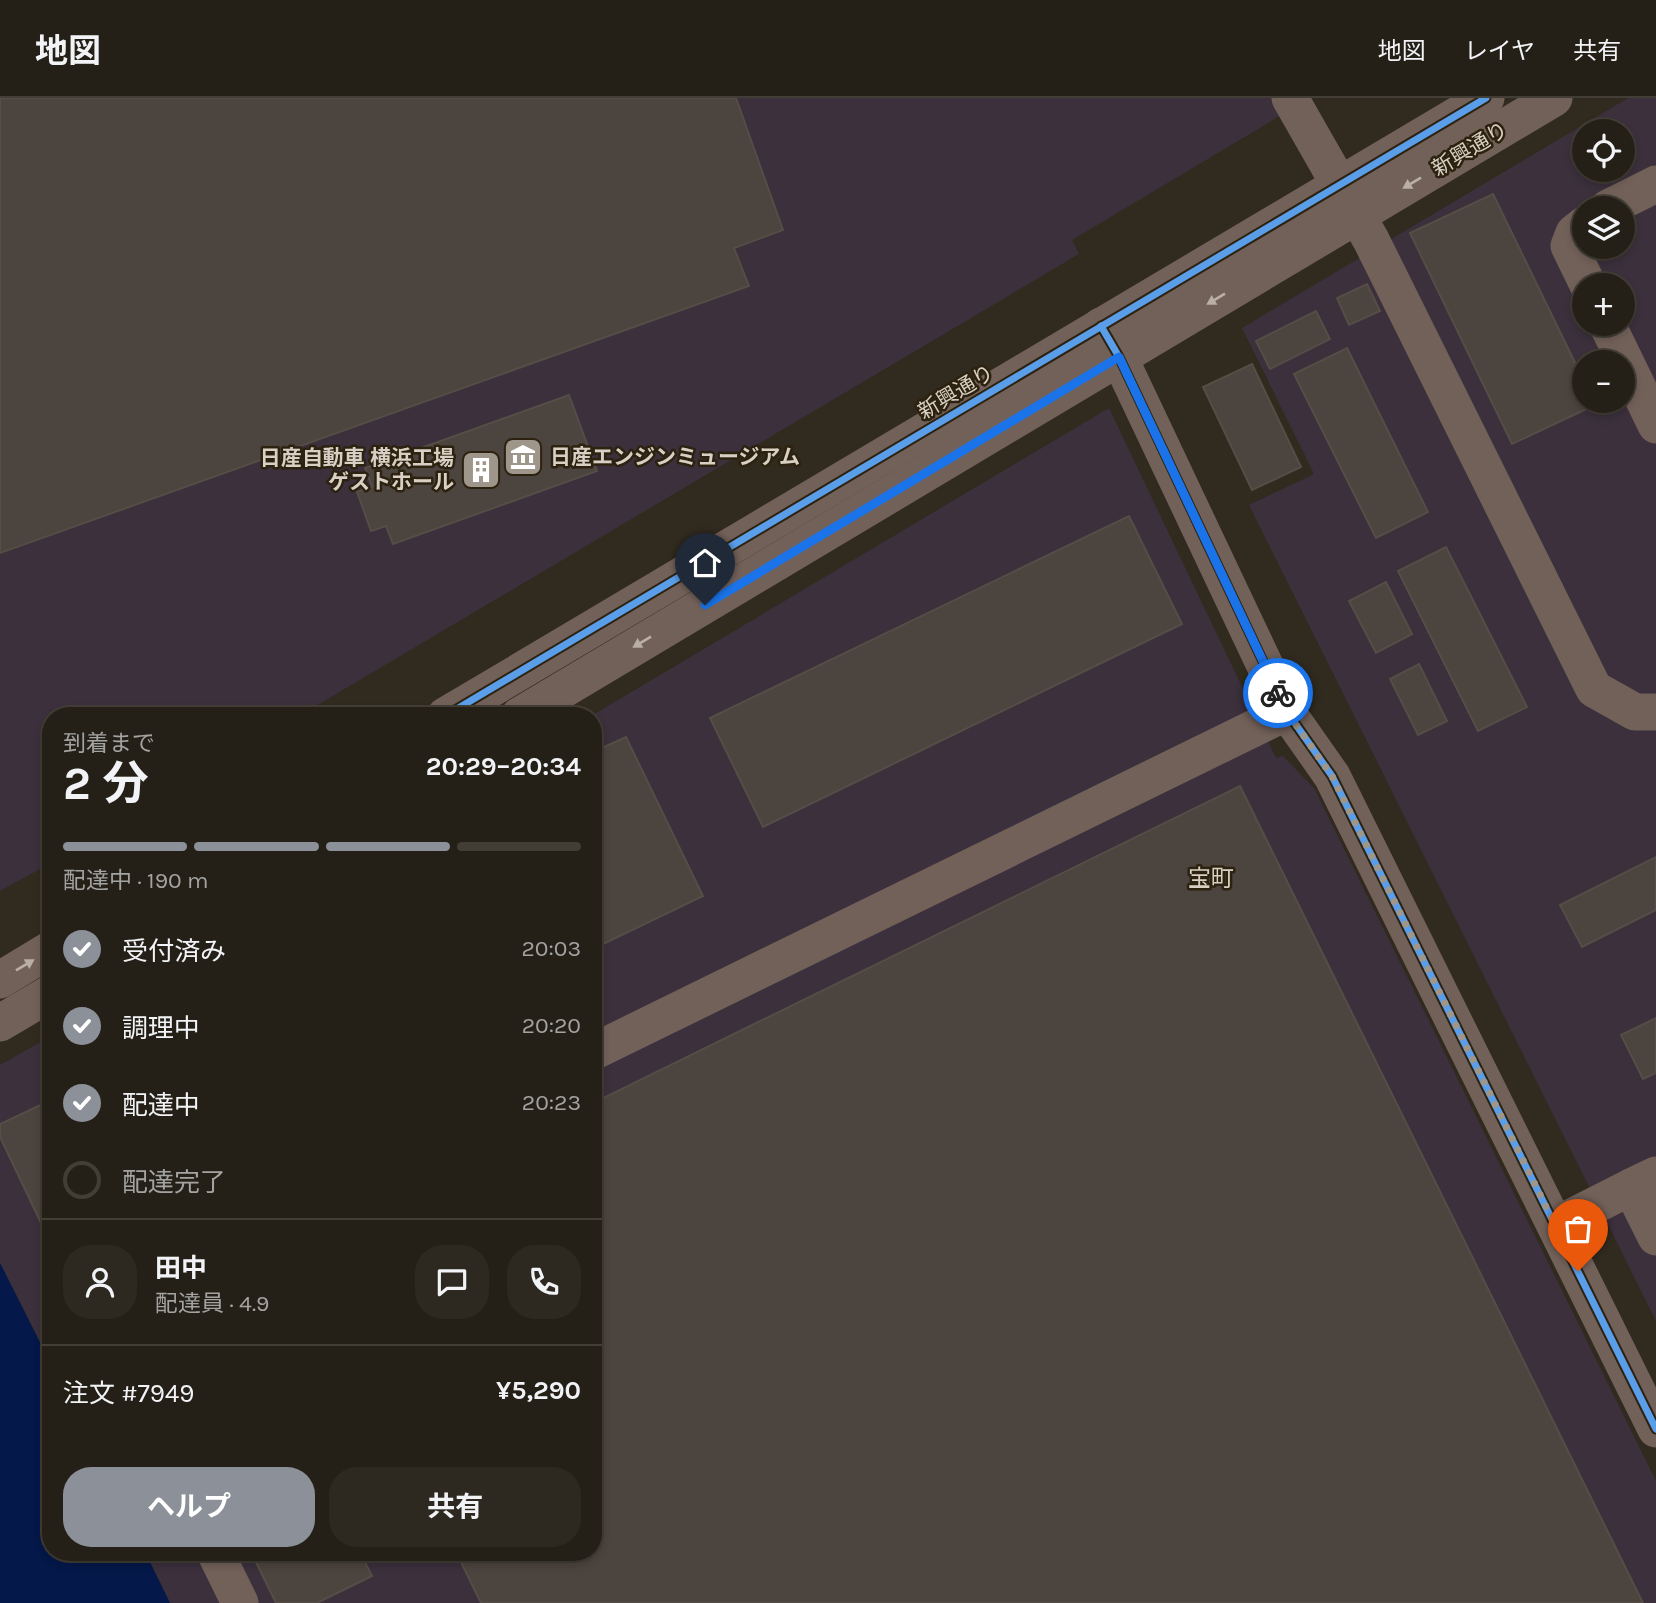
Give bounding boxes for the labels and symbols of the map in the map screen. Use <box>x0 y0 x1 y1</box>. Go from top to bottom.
street label: 新興通り <box>1428 117 1512 181</box>
one-way arrow <box>1402 177 1421 190</box>
one-way arrow <box>1207 293 1226 306</box>
street label: 新興通り <box>914 360 998 424</box>
museum icon: 日産エンジンミュージアム <box>502 436 544 478</box>
place label: 日産エンジンミュージアム <box>550 445 800 469</box>
place label: 日産自動車 横浜工場 ゲストホール <box>260 446 454 494</box>
building icon: 日産自動車 横浜工場 ゲストホール <box>460 449 502 491</box>
pin <box>675 533 735 605</box>
one-way arrow <box>633 636 652 648</box>
courier <box>1243 658 1313 728</box>
district label: 宝町 <box>1188 865 1234 892</box>
one-way arrow <box>16 958 35 971</box>
pin <box>1548 1199 1608 1271</box>

